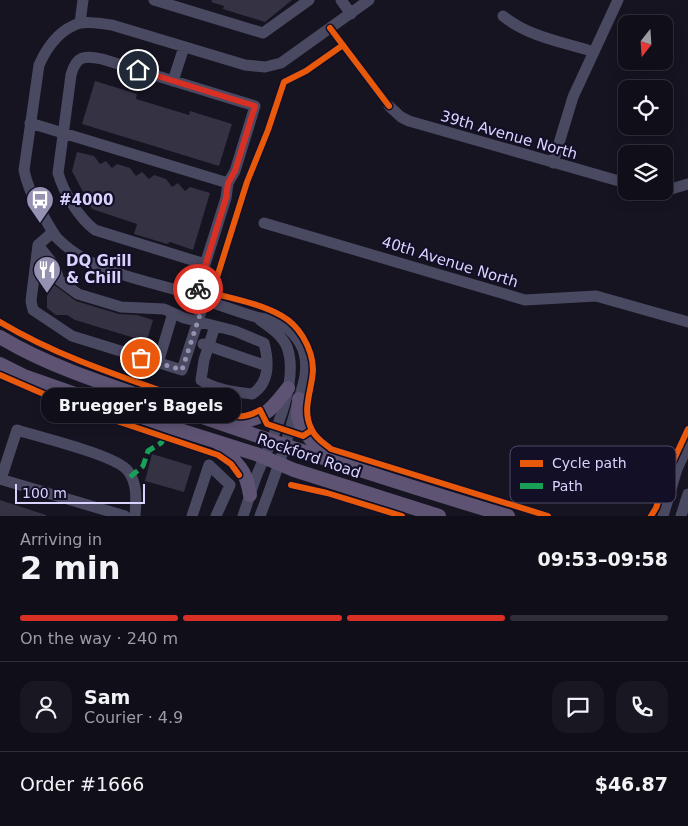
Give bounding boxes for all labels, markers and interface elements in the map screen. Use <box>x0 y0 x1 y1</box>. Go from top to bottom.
north arrow <box>618 15 672 70</box>
map controls <box>618 15 673 200</box>
pin <box>117 49 159 91</box>
icon: home <box>124 56 152 84</box>
button: locate <box>618 80 673 135</box>
street label: 39th Avenue North <box>438 107 580 163</box>
button: layers <box>618 145 673 200</box>
bus stop icon: #4000 <box>25 185 55 224</box>
place label: #4000 <box>59 191 113 209</box>
street label: 40th Avenue North <box>380 233 520 291</box>
place label: DQ Grill & Chill <box>66 252 132 287</box>
restaurant icon: DQ Grill & Chill <box>32 255 62 294</box>
courier <box>173 264 223 314</box>
icon: bike <box>184 275 212 303</box>
pin <box>120 337 162 379</box>
icon: bag <box>127 344 155 372</box>
callout: Bruegger's Bagels <box>41 388 241 423</box>
text: Bruegger's Bagels <box>59 396 223 415</box>
street label: Rockford Road <box>255 430 363 482</box>
legend <box>510 446 676 503</box>
text: Cycle path <box>552 455 627 471</box>
text: Path <box>552 478 583 494</box>
scale bar <box>15 481 145 504</box>
text: 100 m <box>22 485 67 501</box>
text: Arriving in <box>20 530 102 549</box>
text: 09:53–09:58 <box>538 548 668 570</box>
text: 2 min <box>20 549 121 587</box>
text: On the way · 240 m <box>20 629 178 648</box>
button: person <box>20 681 72 733</box>
button: chat <box>552 681 604 733</box>
button: phone <box>616 681 668 733</box>
text: Sam <box>84 686 130 708</box>
text: Courier · 4.9 <box>84 708 183 727</box>
text: Order #1666 <box>20 773 144 795</box>
text: $46.87 <box>595 773 668 795</box>

